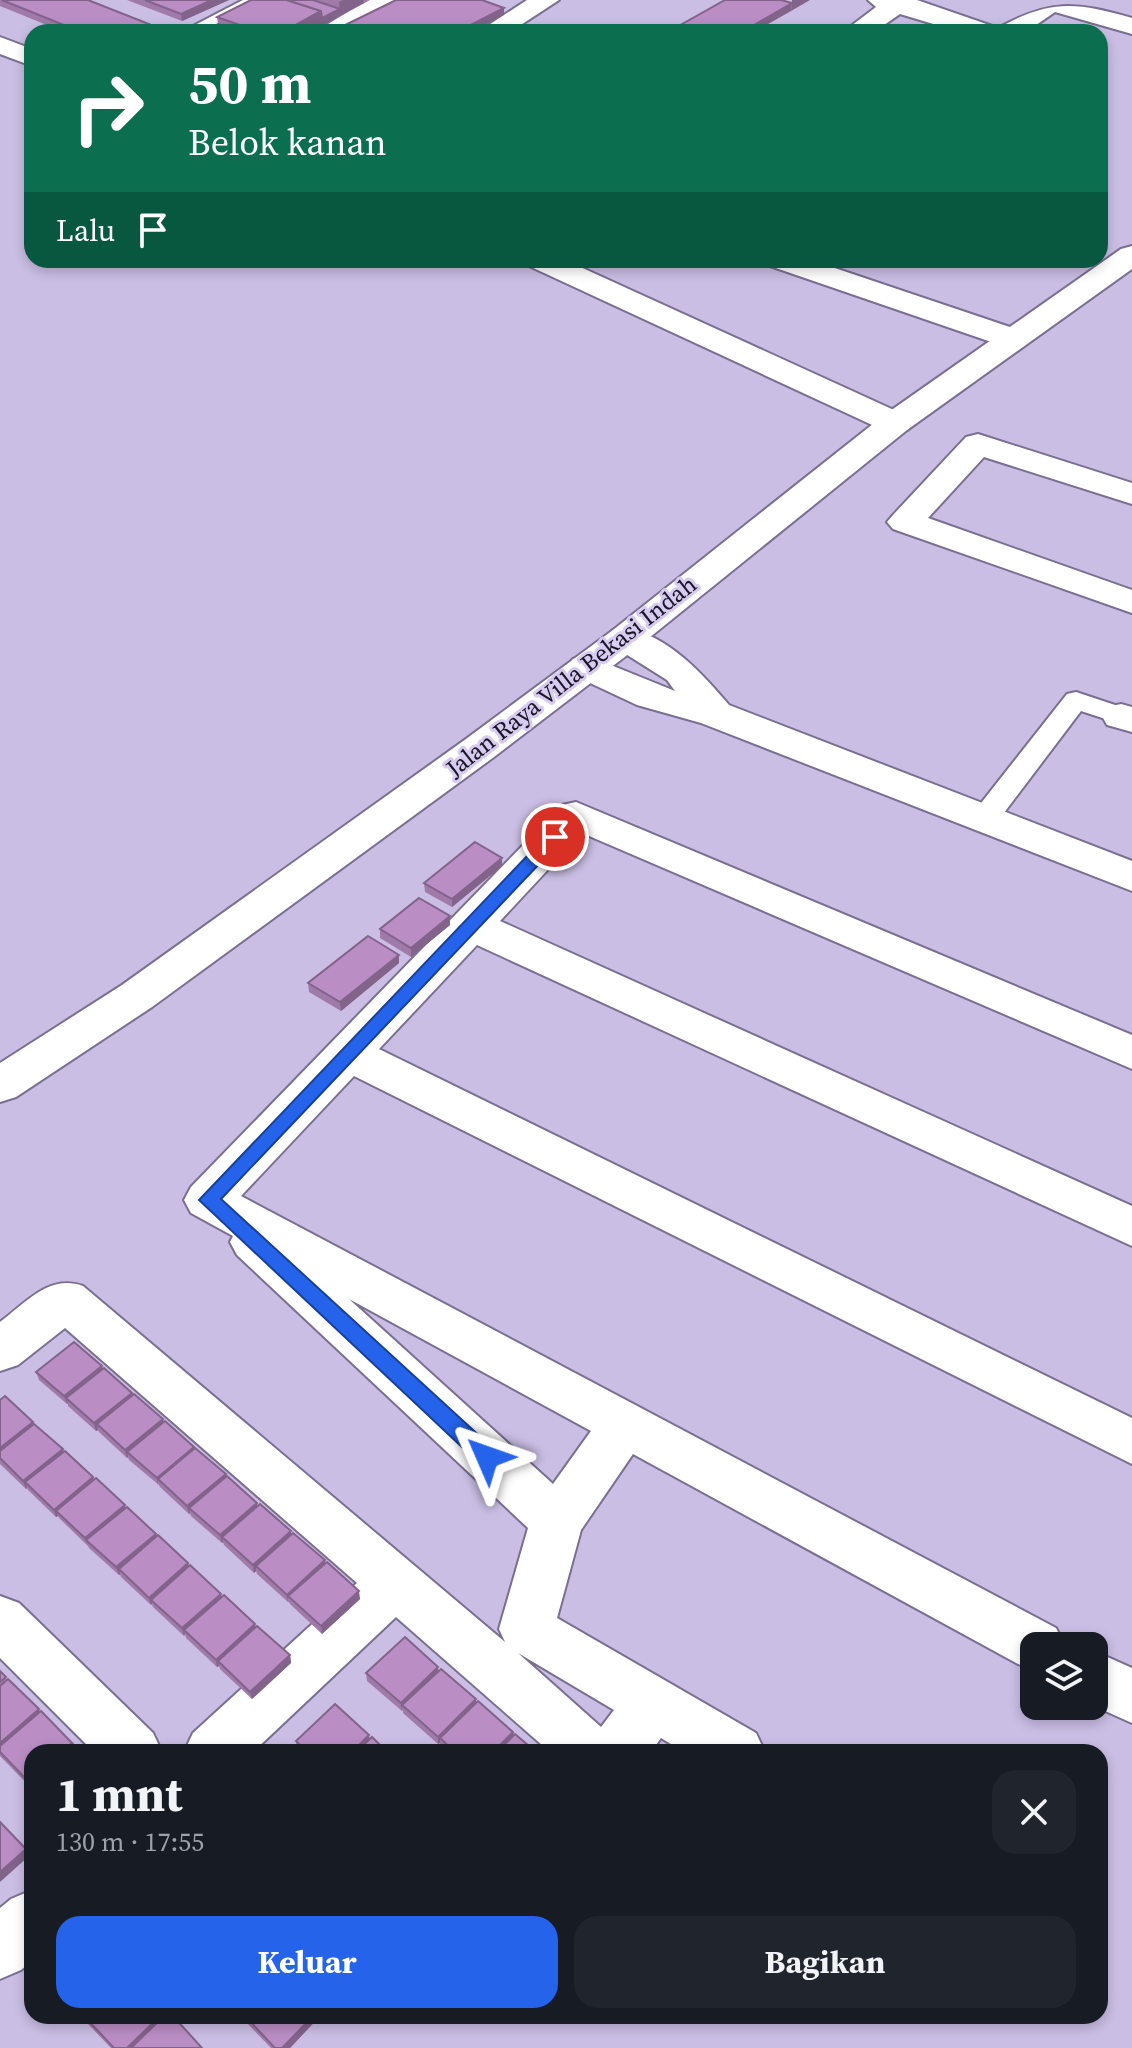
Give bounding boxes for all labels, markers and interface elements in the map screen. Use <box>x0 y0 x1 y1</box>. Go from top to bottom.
text: 50 m <box>188 45 311 122</box>
icon: right <box>56 56 160 160</box>
text: Belok kanan <box>188 118 386 167</box>
icon: arrive <box>131 208 175 252</box>
text: Lalu <box>56 210 115 251</box>
street label: Jalan Raya Villa Bekasi Indah <box>438 568 703 785</box>
pin <box>521 803 589 871</box>
icon: arrive <box>533 815 577 859</box>
position arrow <box>445 1415 529 1499</box>
map controls <box>1020 1632 1108 1720</box>
button: layers <box>1020 1632 1108 1720</box>
text: 1 mnt <box>56 1761 182 1827</box>
button: close <box>992 1770 1076 1854</box>
text: 130 m · 17:55 <box>56 1824 204 1860</box>
button: Keluar <box>56 1916 558 2008</box>
button: Bagikan <box>574 1916 1076 2008</box>

